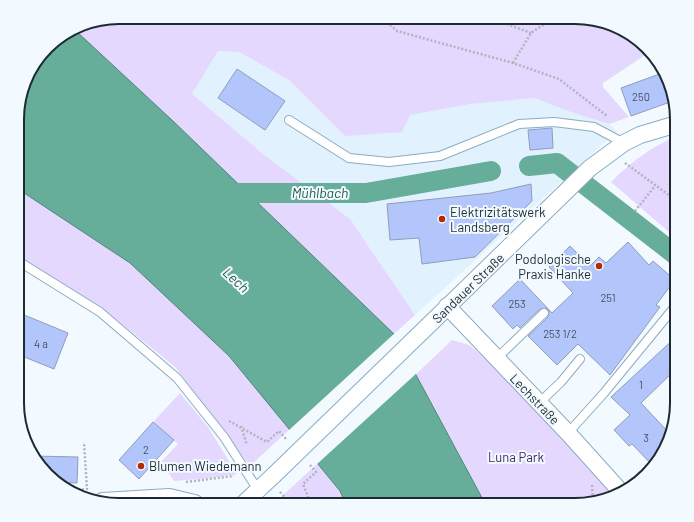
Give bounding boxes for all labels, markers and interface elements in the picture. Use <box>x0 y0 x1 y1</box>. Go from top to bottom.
house number: 250 <box>632 90 650 103</box>
water label: Mühlbach <box>292 184 348 201</box>
place label: Elektrizitätswerk Landsberg <box>450 204 546 235</box>
marker: Elektrizitätswerk Landsberg <box>437 214 447 224</box>
street label: Sandauer Straße <box>429 250 507 326</box>
place label: Podologische Praxis Hanke <box>515 251 591 282</box>
marker: Podologische Praxis Hanke <box>594 261 604 271</box>
water label: Lech <box>220 263 253 296</box>
house number: 251 <box>600 291 616 304</box>
house number: 253 <box>508 297 526 310</box>
house number: 253 1/2 <box>543 327 577 340</box>
house number: 4 a <box>34 337 48 350</box>
street label: Lechstraße <box>507 370 563 428</box>
house number: 1 <box>639 378 643 391</box>
house number: 3 <box>643 431 649 444</box>
house number: 2 <box>143 443 149 456</box>
park label: Luna Park <box>488 449 545 465</box>
place label: Blumen Wiedemann <box>149 458 261 474</box>
marker: Blumen Wiedemann <box>136 461 146 471</box>

